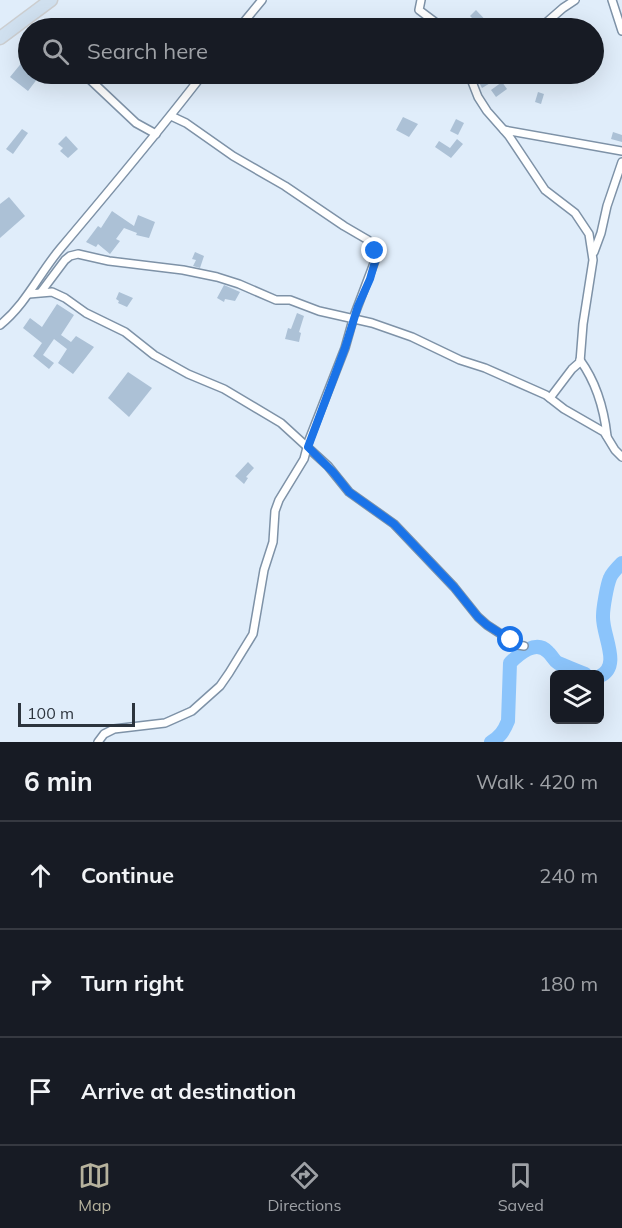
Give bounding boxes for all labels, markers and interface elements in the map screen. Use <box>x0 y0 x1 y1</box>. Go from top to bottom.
search box <box>18 18 604 84</box>
icon: search <box>39 35 72 68</box>
text: Search here <box>87 37 208 65</box>
route end <box>361 237 387 263</box>
route start <box>497 626 523 652</box>
map controls <box>550 670 604 724</box>
button: layers <box>550 670 604 724</box>
scale bar <box>18 700 135 728</box>
text: 100 m <box>27 703 74 723</box>
text: 6 min <box>24 765 93 798</box>
text: Walk · 420 m <box>476 769 598 794</box>
icon: ahead <box>24 859 57 892</box>
text: Continue <box>81 861 174 889</box>
text: 240 m <box>539 863 598 888</box>
icon: right <box>24 967 57 1000</box>
text: Turn right <box>81 969 184 997</box>
text: 180 m <box>539 971 598 996</box>
icon: arrive <box>24 1075 57 1108</box>
text: Arrive at destination <box>81 1077 296 1105</box>
tab: Map <box>78 1159 111 1215</box>
tab: Directions <box>267 1159 341 1215</box>
tab: Saved <box>498 1159 544 1215</box>

